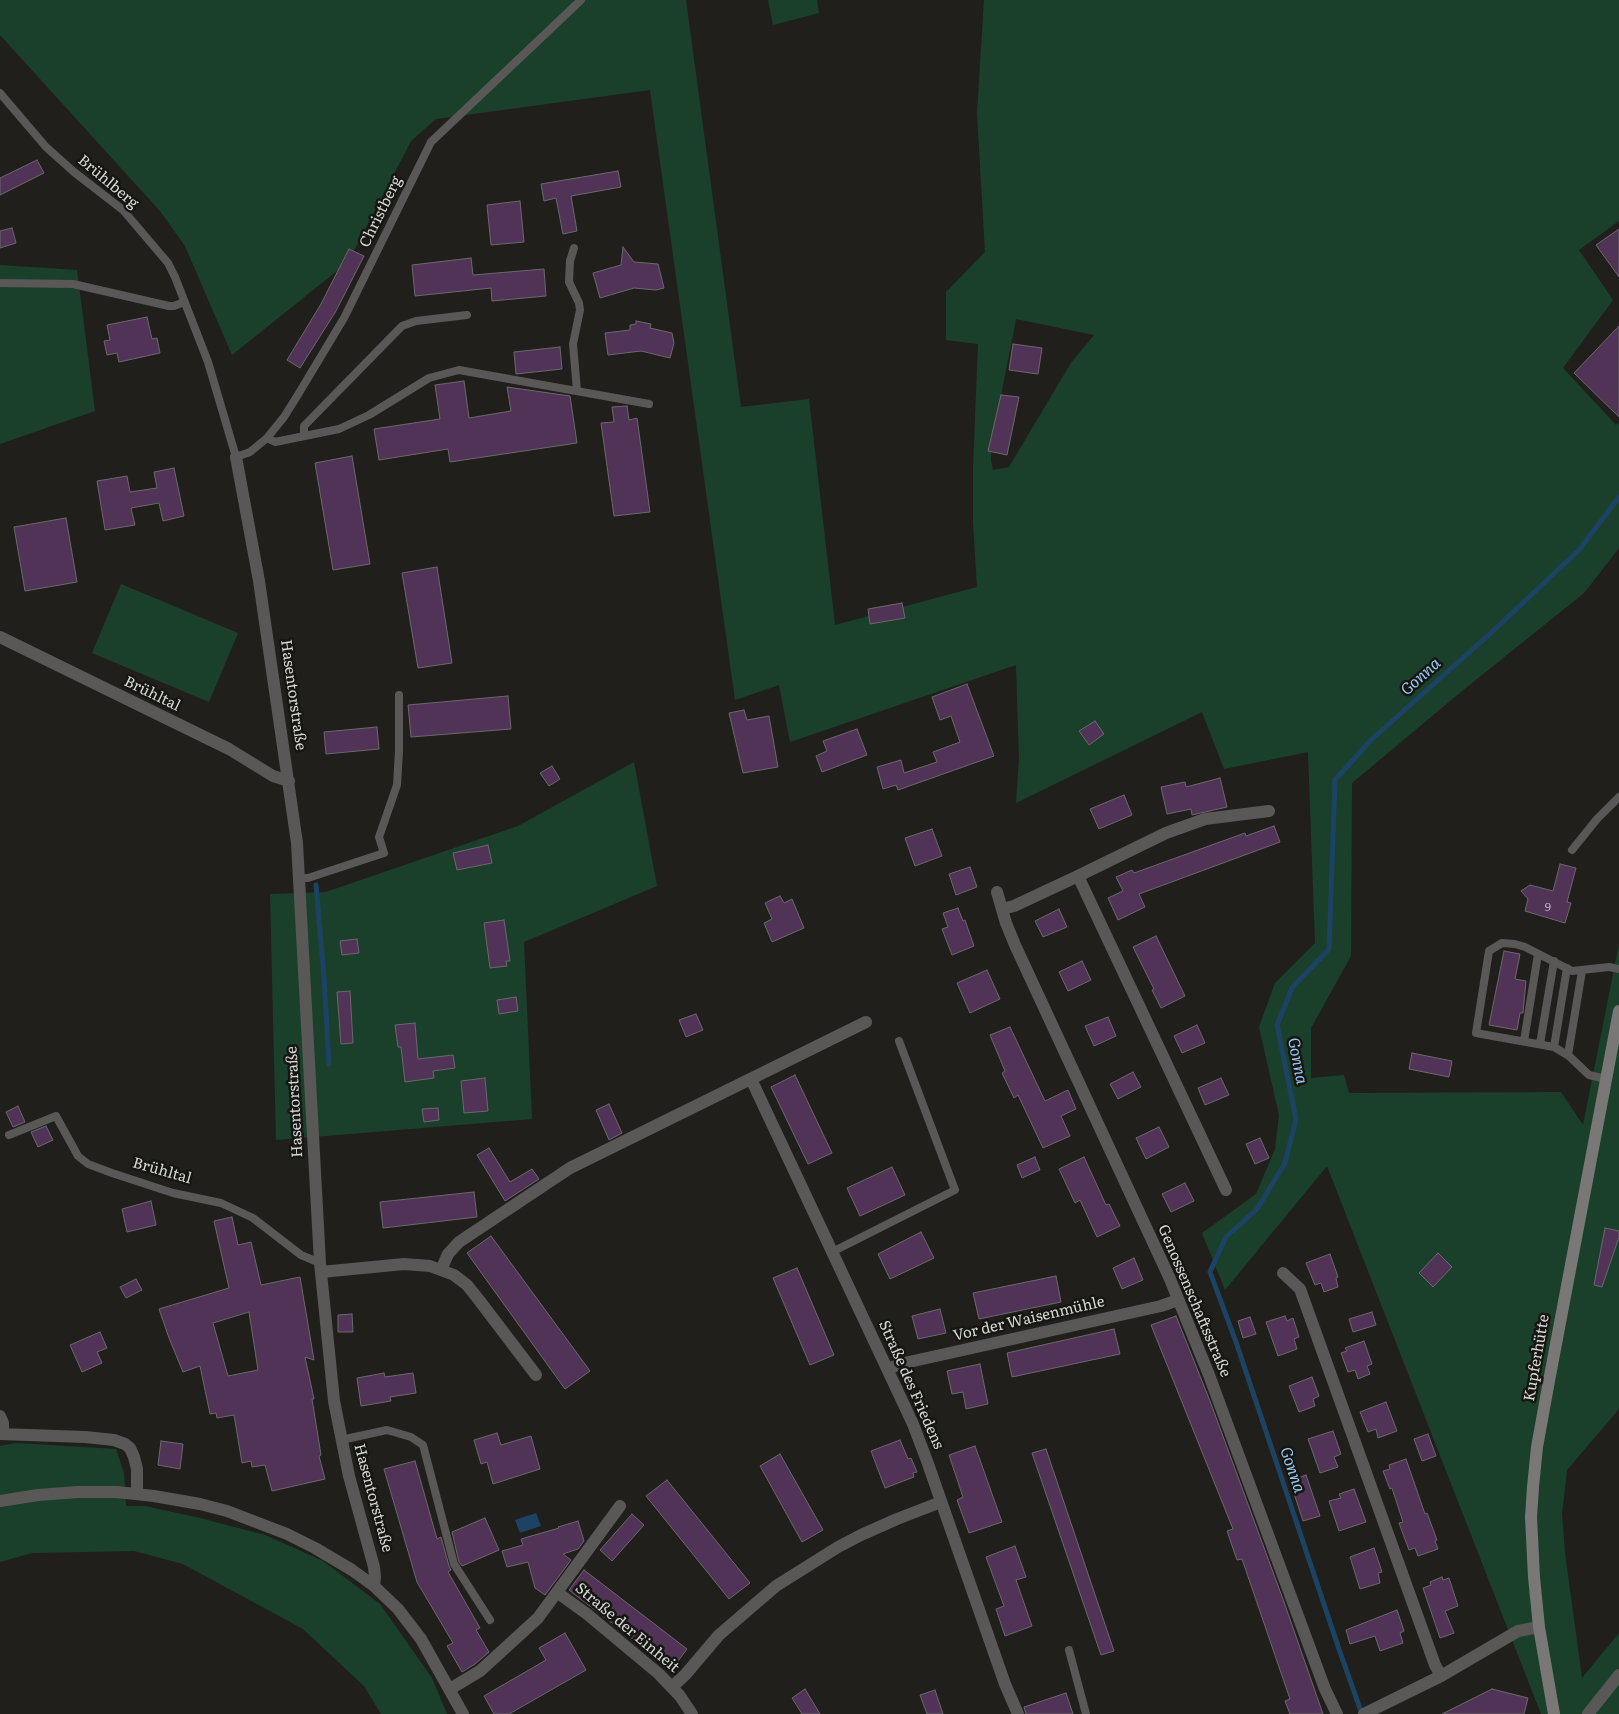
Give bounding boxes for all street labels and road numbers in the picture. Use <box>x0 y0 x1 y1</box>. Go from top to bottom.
street label: Brühlberg <box>74 151 142 213</box>
street label: Christberg <box>356 173 406 251</box>
street label: Hasentorstraße <box>276 638 310 752</box>
street label: Brühltal <box>121 673 183 715</box>
street label: Hasentorstraße <box>283 1046 307 1158</box>
street label: Brühltal <box>131 1154 193 1188</box>
street label: Genossenschaftsstraße <box>1154 1222 1234 1380</box>
street label: Vor der Waisenmühle <box>952 1293 1106 1345</box>
street label: Kupferhütte <box>1521 1313 1553 1403</box>
street label: Straße des Friedens <box>874 1318 948 1452</box>
street label: Hasentorstraße <box>350 1442 396 1554</box>
street label: Straße der Einheit <box>571 1579 683 1677</box>

